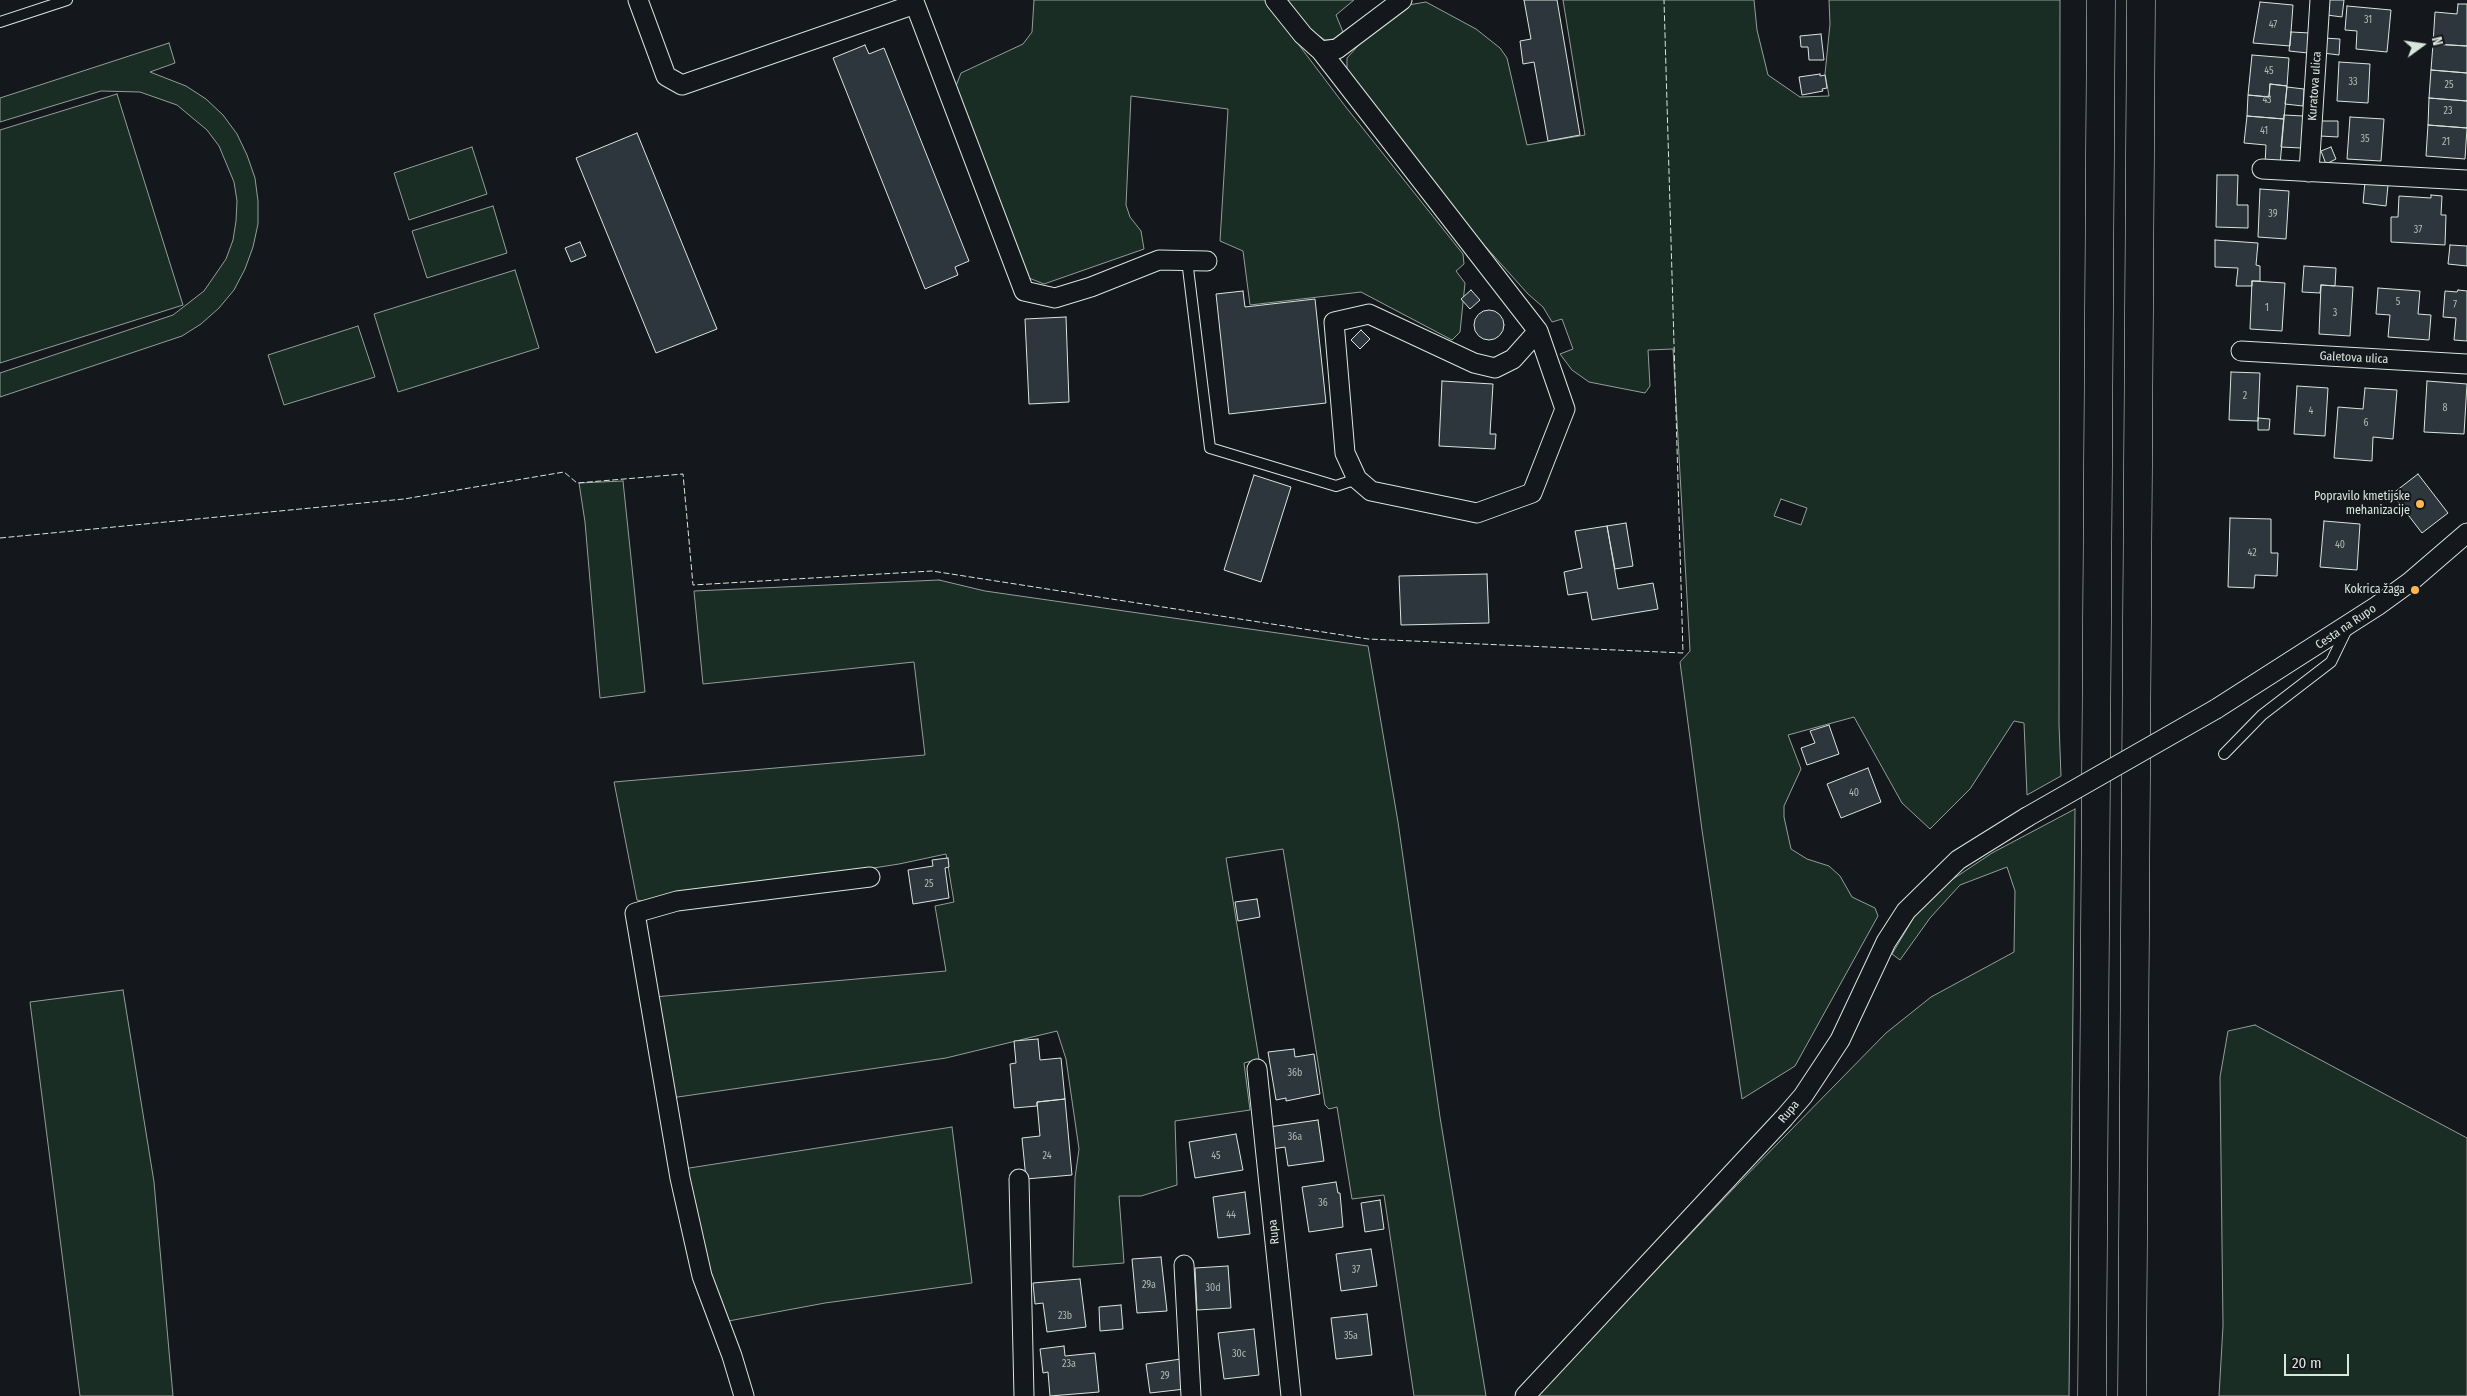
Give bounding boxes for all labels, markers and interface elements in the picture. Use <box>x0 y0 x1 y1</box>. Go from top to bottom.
house number: 31 <box>2364 14 2372 26</box>
house number: 47 <box>2269 19 2277 31</box>
north arrow <box>2397 20 2447 70</box>
text: N <box>2428 35 2446 47</box>
street label: Kuratova ulica <box>2305 51 2325 121</box>
house number: 45 <box>2264 65 2274 77</box>
house number: 33 <box>2348 76 2358 88</box>
house number: 25 <box>2445 79 2453 91</box>
house number: 43 <box>2262 94 2272 106</box>
house number: 23 <box>2444 105 2452 117</box>
house number: 41 <box>2260 125 2268 137</box>
house number: 35 <box>2360 133 2370 145</box>
house number: 21 <box>2442 136 2450 148</box>
house number: 39 <box>2268 208 2278 220</box>
house number: 37 <box>2414 224 2422 236</box>
house number: 5 <box>2396 296 2400 308</box>
house number: 7 <box>2453 299 2457 311</box>
house number: 1 <box>2265 302 2269 314</box>
house number: 3 <box>2333 307 2337 319</box>
street label: Galetova ulica <box>2319 349 2389 367</box>
house number: 2 <box>2243 390 2247 402</box>
house number: 8 <box>2443 402 2447 414</box>
house number: 4 <box>2309 405 2313 417</box>
house number: 6 <box>2364 417 2368 429</box>
place label: Popravilo kmetijske mehanizacije <box>2314 490 2410 518</box>
marker: Popravilo kmetijske mehanizacije <box>2414 498 2426 510</box>
house number: 40 <box>2335 539 2345 551</box>
house number: 42 <box>2247 547 2257 559</box>
place label: Kokrica žaga <box>2344 583 2405 597</box>
marker: Kokrica žaga <box>2409 584 2421 596</box>
street label: Cesta na Rupo <box>2313 601 2379 653</box>
house number: 40 <box>1849 787 1859 799</box>
house number: 25 <box>925 878 933 890</box>
house number: 36b <box>1288 1067 1302 1079</box>
street label: Rupa <box>1775 1098 1803 1126</box>
house number: 36a <box>1288 1131 1302 1143</box>
house number: 24 <box>1042 1150 1052 1162</box>
house number: 45 <box>1211 1150 1221 1162</box>
house number: 36 <box>1318 1197 1328 1209</box>
house number: 44 <box>1226 1209 1236 1221</box>
street label: Rupa <box>1266 1219 1282 1245</box>
house number: 37 <box>1352 1264 1360 1276</box>
house number: 29a <box>1142 1279 1156 1291</box>
house number: 30d <box>1205 1282 1221 1294</box>
house number: 23b <box>1058 1310 1072 1322</box>
house number: 35a <box>1344 1330 1358 1342</box>
scale bar <box>2287 1344 2352 1376</box>
house number: 30c <box>1232 1348 1246 1360</box>
text: 20 m <box>2292 1354 2322 1372</box>
house number: 23a <box>1062 1358 1076 1370</box>
house number: 29 <box>1160 1370 1170 1382</box>

